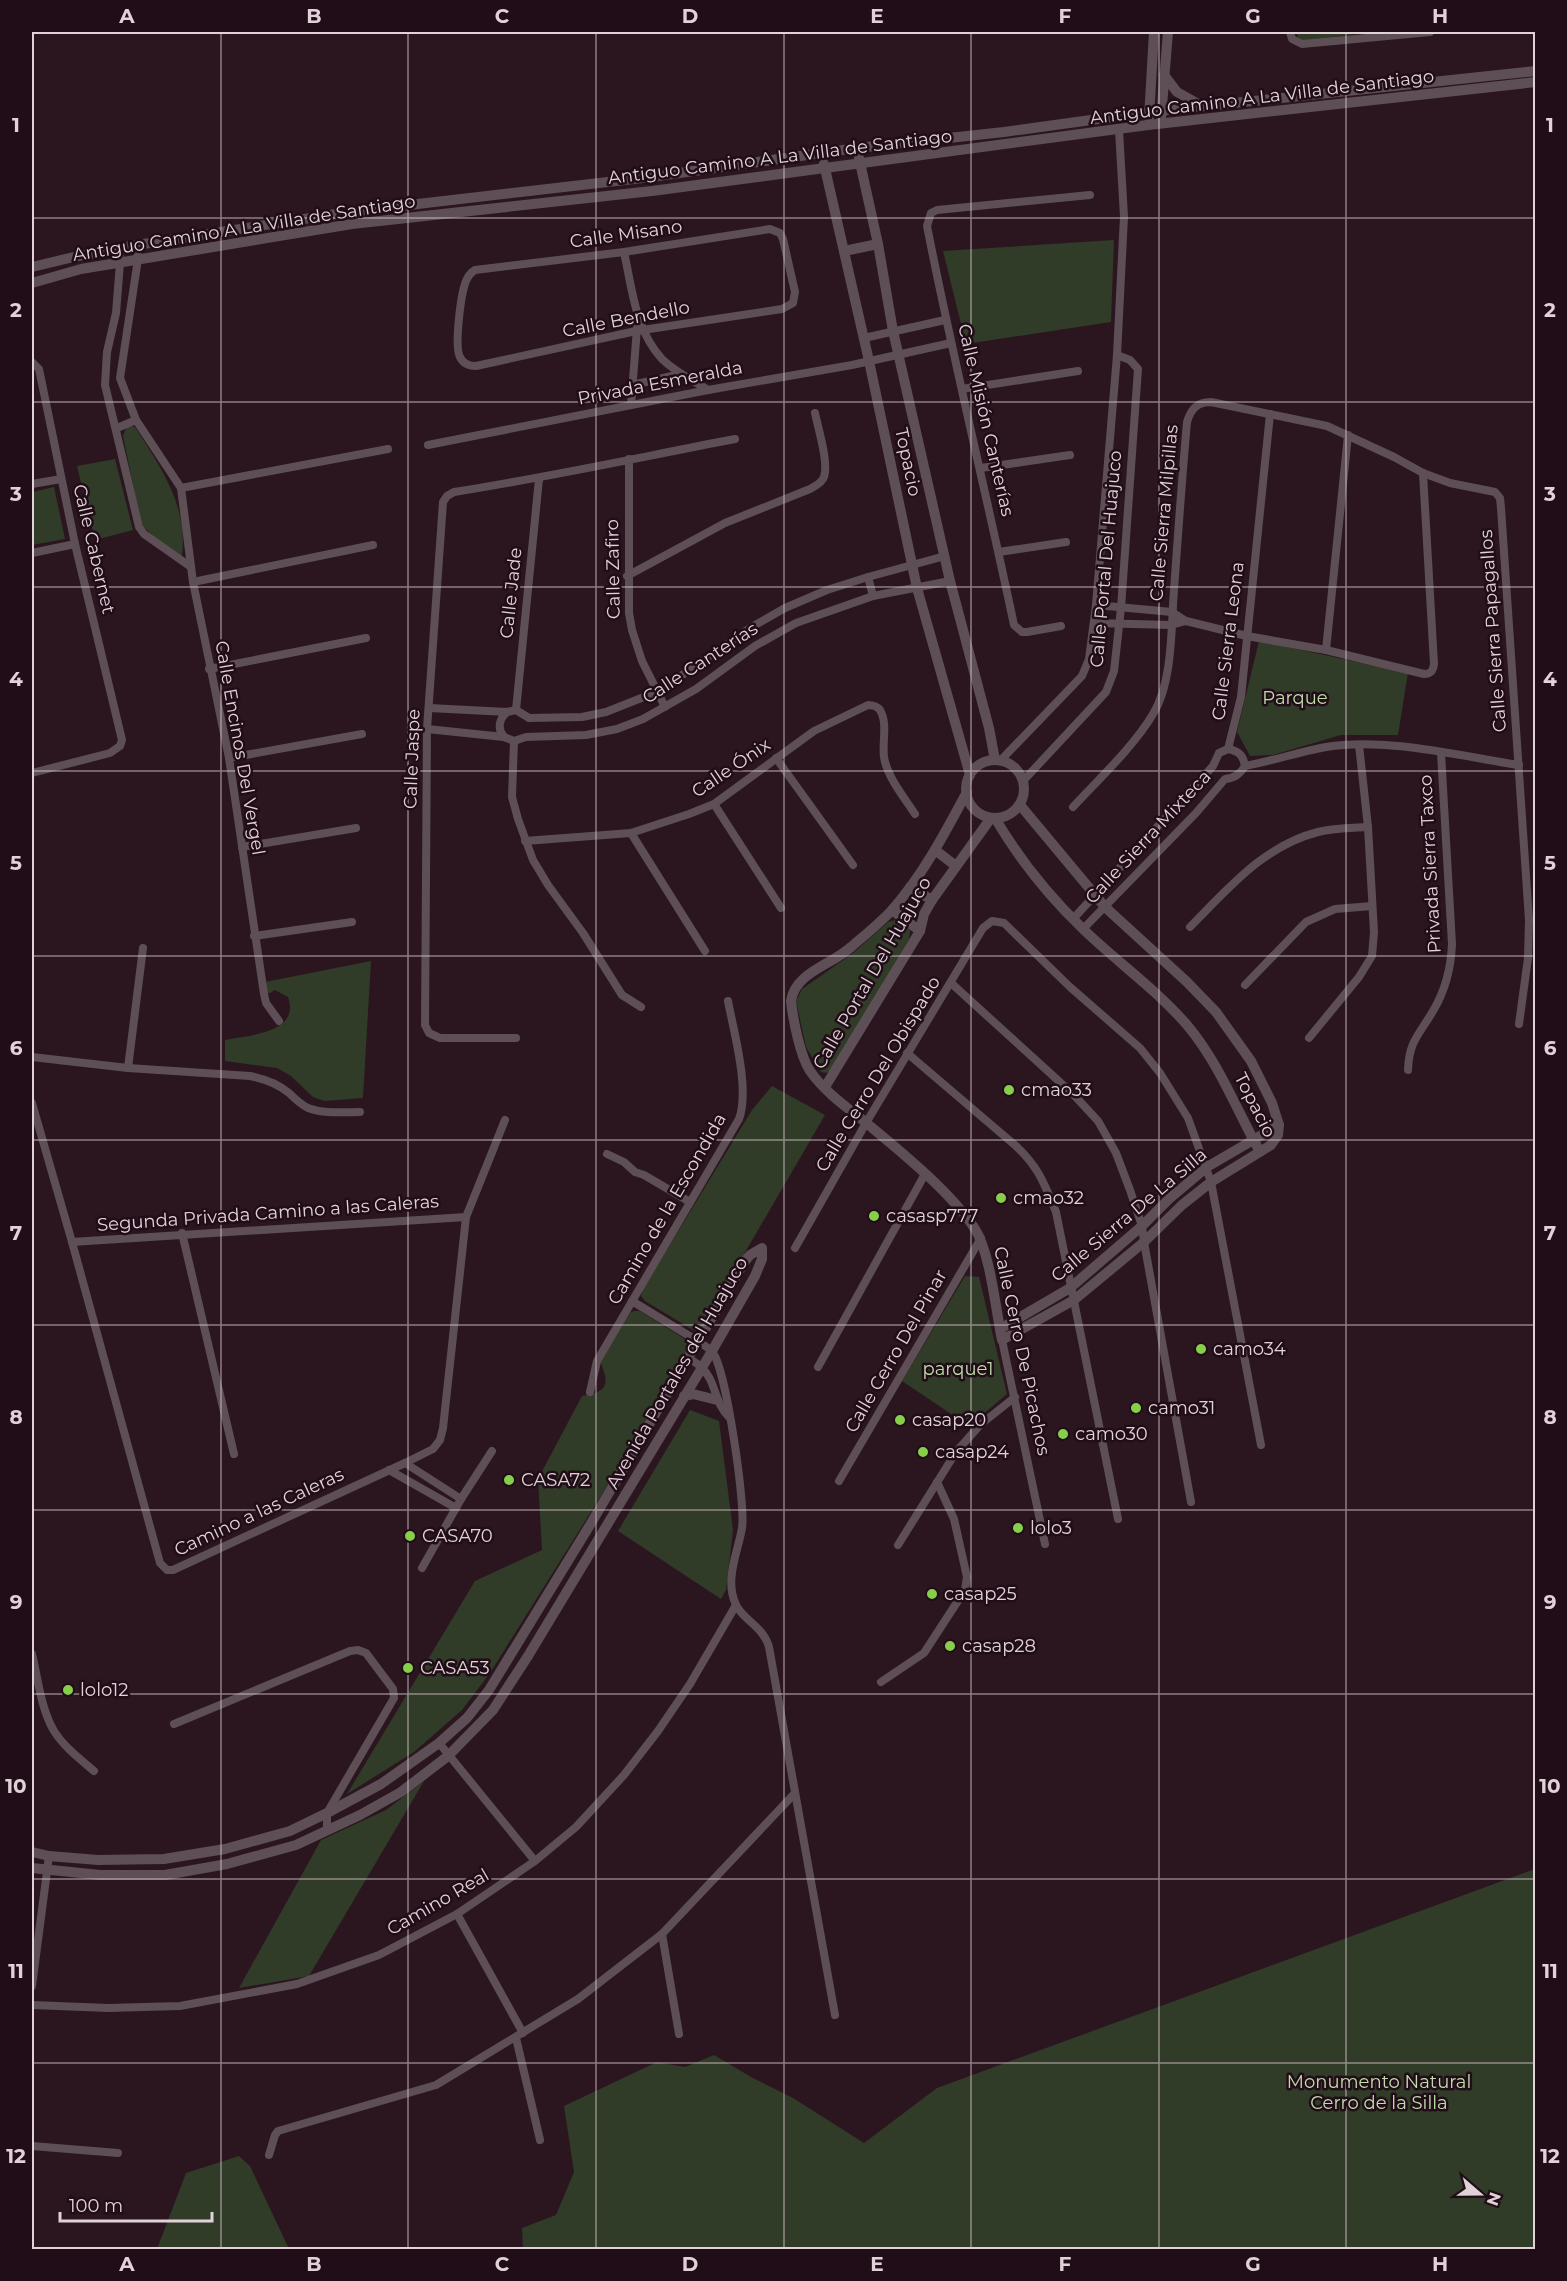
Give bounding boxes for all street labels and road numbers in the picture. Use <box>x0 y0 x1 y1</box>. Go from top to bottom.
street label: Antiguo Camino A La Villa de Santiago <box>1089 65 1435 129</box>
street label: Antiguo Camino A La Villa de Santiago <box>607 125 953 189</box>
street label: Antiguo Camino A La Villa de Santiago <box>71 190 417 266</box>
street label: Calle Misano <box>568 215 684 253</box>
street label: Calle Bendello <box>560 296 692 342</box>
street label: Calle Misión Canterías <box>953 322 1019 519</box>
street label: Privada Esmeralda <box>576 356 744 410</box>
street label: Calle Sierra Milpillas <box>1145 424 1183 602</box>
street label: Topacio <box>890 426 926 498</box>
street label: Calle Portal Del Huajuco <box>1086 449 1126 669</box>
street label: Calle Cabernet <box>68 482 120 616</box>
street label: Calle Zafiro <box>601 519 625 619</box>
street label: Calle Sierra Papagallos <box>1475 529 1511 733</box>
street label: Calle Jade <box>495 546 527 640</box>
street label: Calle Sierra Leona <box>1207 560 1249 722</box>
street label: Calle Canterías <box>638 617 762 708</box>
street label: Calle Encinos Del Vergel <box>210 639 270 857</box>
street label: Calle Jaspe <box>399 709 425 809</box>
street label: Calle Ónix <box>687 733 775 802</box>
street label: Calle Sierra Mixteca <box>1080 766 1216 908</box>
street label: Privada Sierra Taxco <box>1414 774 1446 954</box>
street label: Calle Portal Del Huajuco <box>808 873 936 1073</box>
street label: Calle Cerro Del Obispado <box>811 972 945 1176</box>
street label: Topacio <box>1229 1069 1281 1141</box>
street label: Camino de la Escondida <box>603 1109 731 1309</box>
street label: Calle Sierra De La Silla <box>1047 1143 1211 1287</box>
street label: Segunda Privada Camino a las Caleras <box>96 1190 440 1236</box>
street label: Calle Cerro De Picachos <box>989 1245 1055 1458</box>
street label: Avenida Portales del Huajuco <box>602 1253 752 1493</box>
street label: Calle Cerro Del Pinar <box>840 1265 952 1437</box>
street label: Camino a las Caleras <box>171 1463 347 1561</box>
street label: Camino Real <box>383 1864 493 1940</box>

